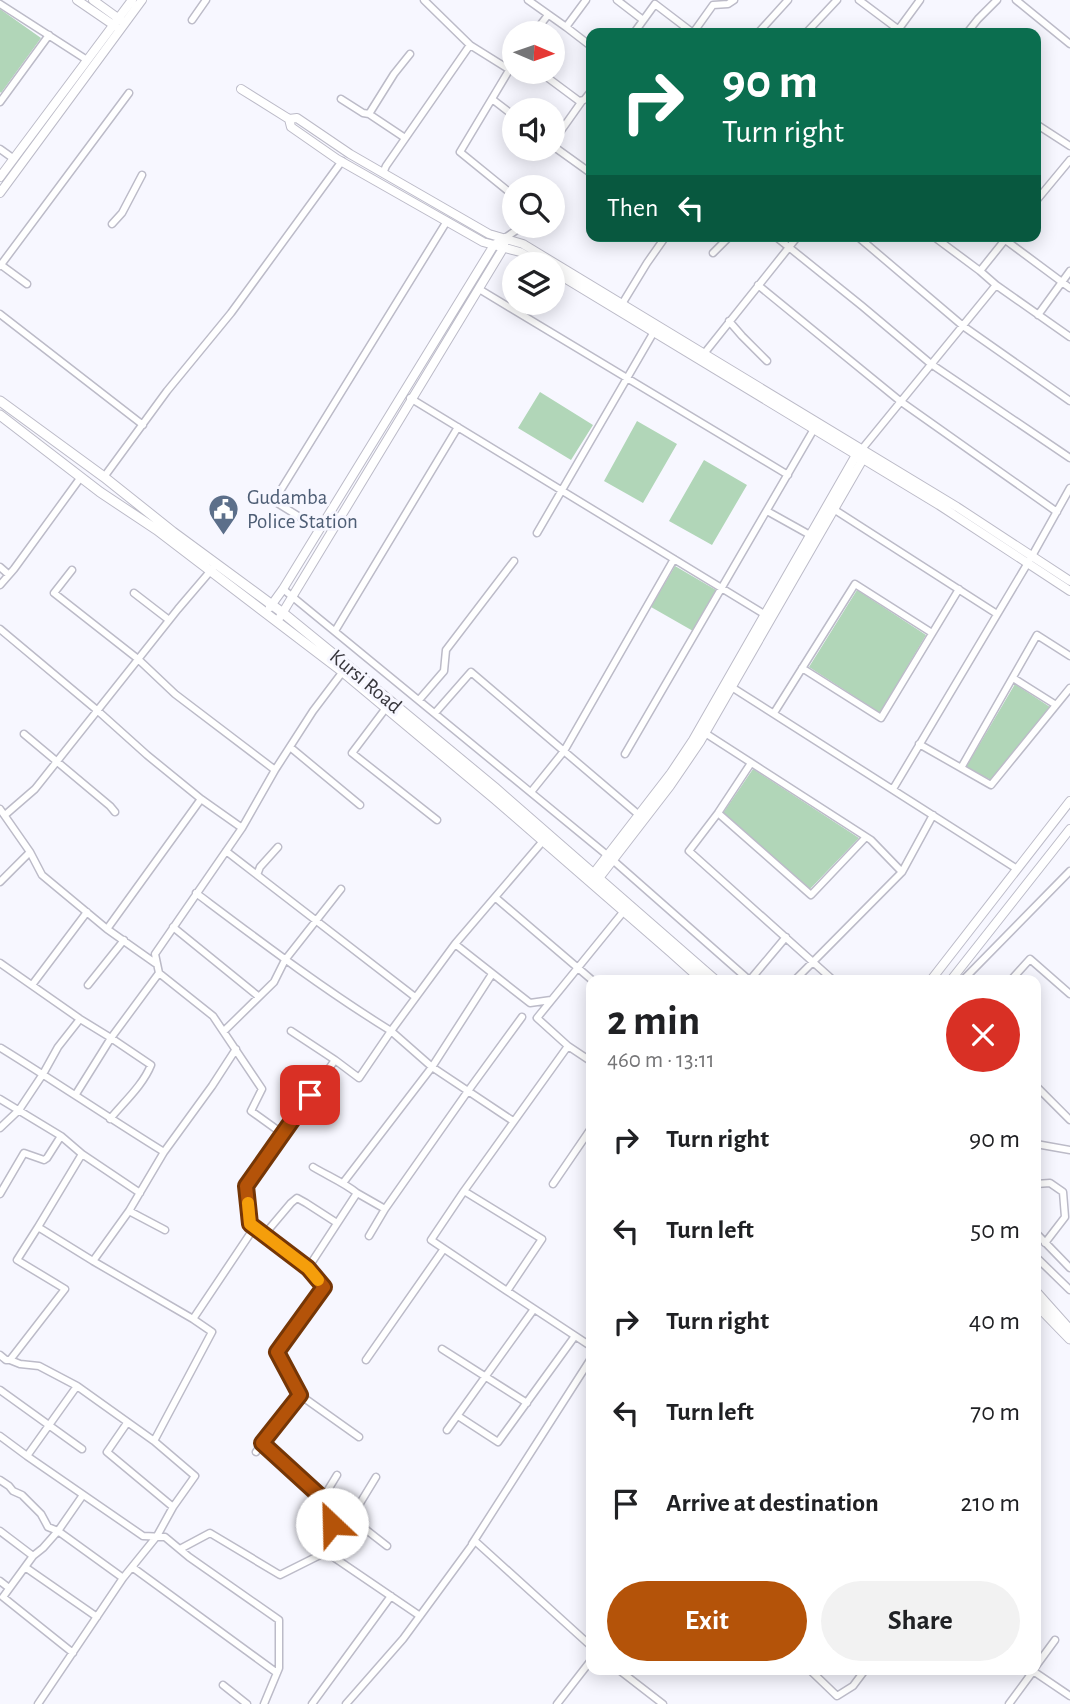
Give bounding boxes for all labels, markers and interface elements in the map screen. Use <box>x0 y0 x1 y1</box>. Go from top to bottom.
north arrow <box>502 21 565 84</box>
map controls <box>502 21 565 315</box>
icon: right <box>607 56 698 147</box>
text: 90 m <box>722 58 818 107</box>
button: sound <box>502 98 565 161</box>
text: Turn right <box>722 116 844 148</box>
button: search <box>502 175 565 238</box>
icon: left <box>672 189 710 227</box>
text: Then <box>607 195 658 221</box>
button: layers <box>502 252 565 315</box>
place label: Gudamba Police Station <box>247 487 358 532</box>
public building icon: Gudamba Police Station <box>207 492 241 536</box>
street label: Kursi Road <box>326 646 406 717</box>
button: close <box>946 998 1020 1072</box>
text: 2 min <box>607 1000 700 1042</box>
text: 460 m · 13:11 <box>607 1049 715 1072</box>
pin <box>280 1065 340 1125</box>
icon: arrive <box>291 1076 329 1114</box>
icon: right <box>607 1121 645 1159</box>
text: Turn right <box>666 1126 769 1152</box>
text: 90 m <box>969 1126 1020 1152</box>
icon: left <box>607 1212 645 1250</box>
text: Turn left <box>666 1217 754 1243</box>
text: 50 m <box>970 1217 1020 1243</box>
icon: right <box>607 1303 645 1341</box>
text: Turn right <box>666 1308 769 1334</box>
text: 40 m <box>969 1308 1020 1334</box>
icon: left <box>607 1394 645 1432</box>
text: Turn left <box>666 1399 754 1425</box>
text: 70 m <box>970 1399 1020 1425</box>
icon: arrive <box>607 1485 645 1523</box>
position arrow <box>295 1487 369 1561</box>
text: Arrive at destination <box>666 1490 879 1516</box>
text: 210 m <box>960 1490 1020 1516</box>
button: Exit <box>607 1581 807 1661</box>
button: Share <box>821 1581 1020 1661</box>

